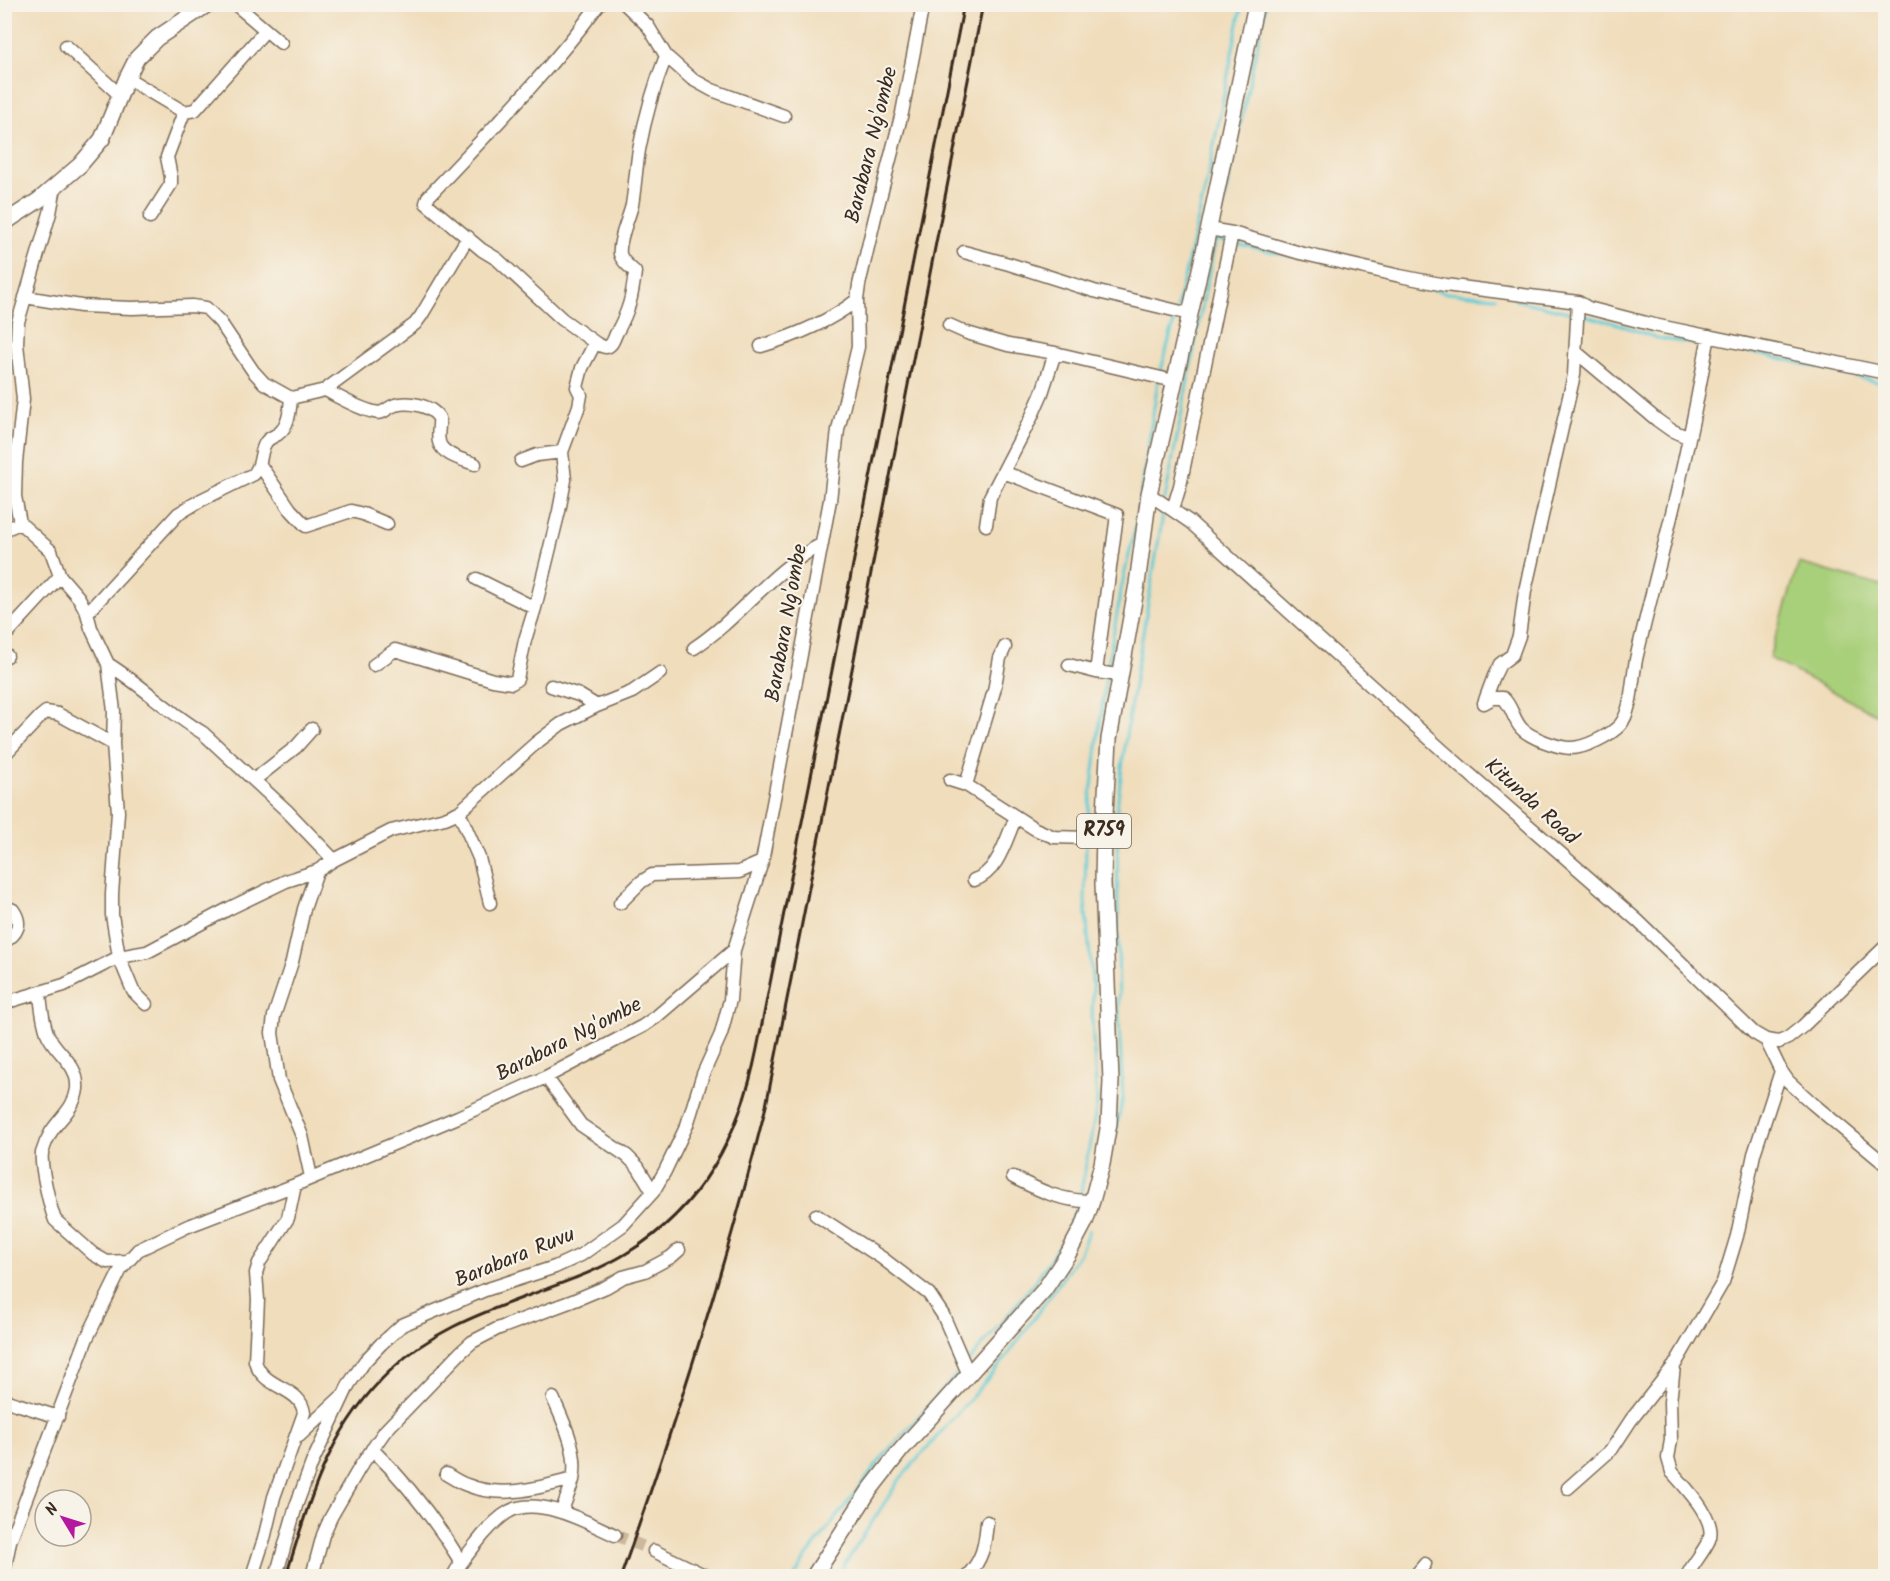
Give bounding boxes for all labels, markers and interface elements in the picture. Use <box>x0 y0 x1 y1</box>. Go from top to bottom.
street label: Barabara Ng'ombe <box>837 63 908 227</box>
street label: Barabara Ng'ombe <box>757 541 817 705</box>
street label: Kitunda Road <box>1476 750 1586 854</box>
road number: R759 <box>1077 814 1131 848</box>
street label: Barabara Ng'ombe <box>490 989 648 1091</box>
street label: Barabara Ruvu <box>450 1219 580 1297</box>
north arrow <box>33 1488 93 1548</box>
text: N <box>39 1498 65 1521</box>

